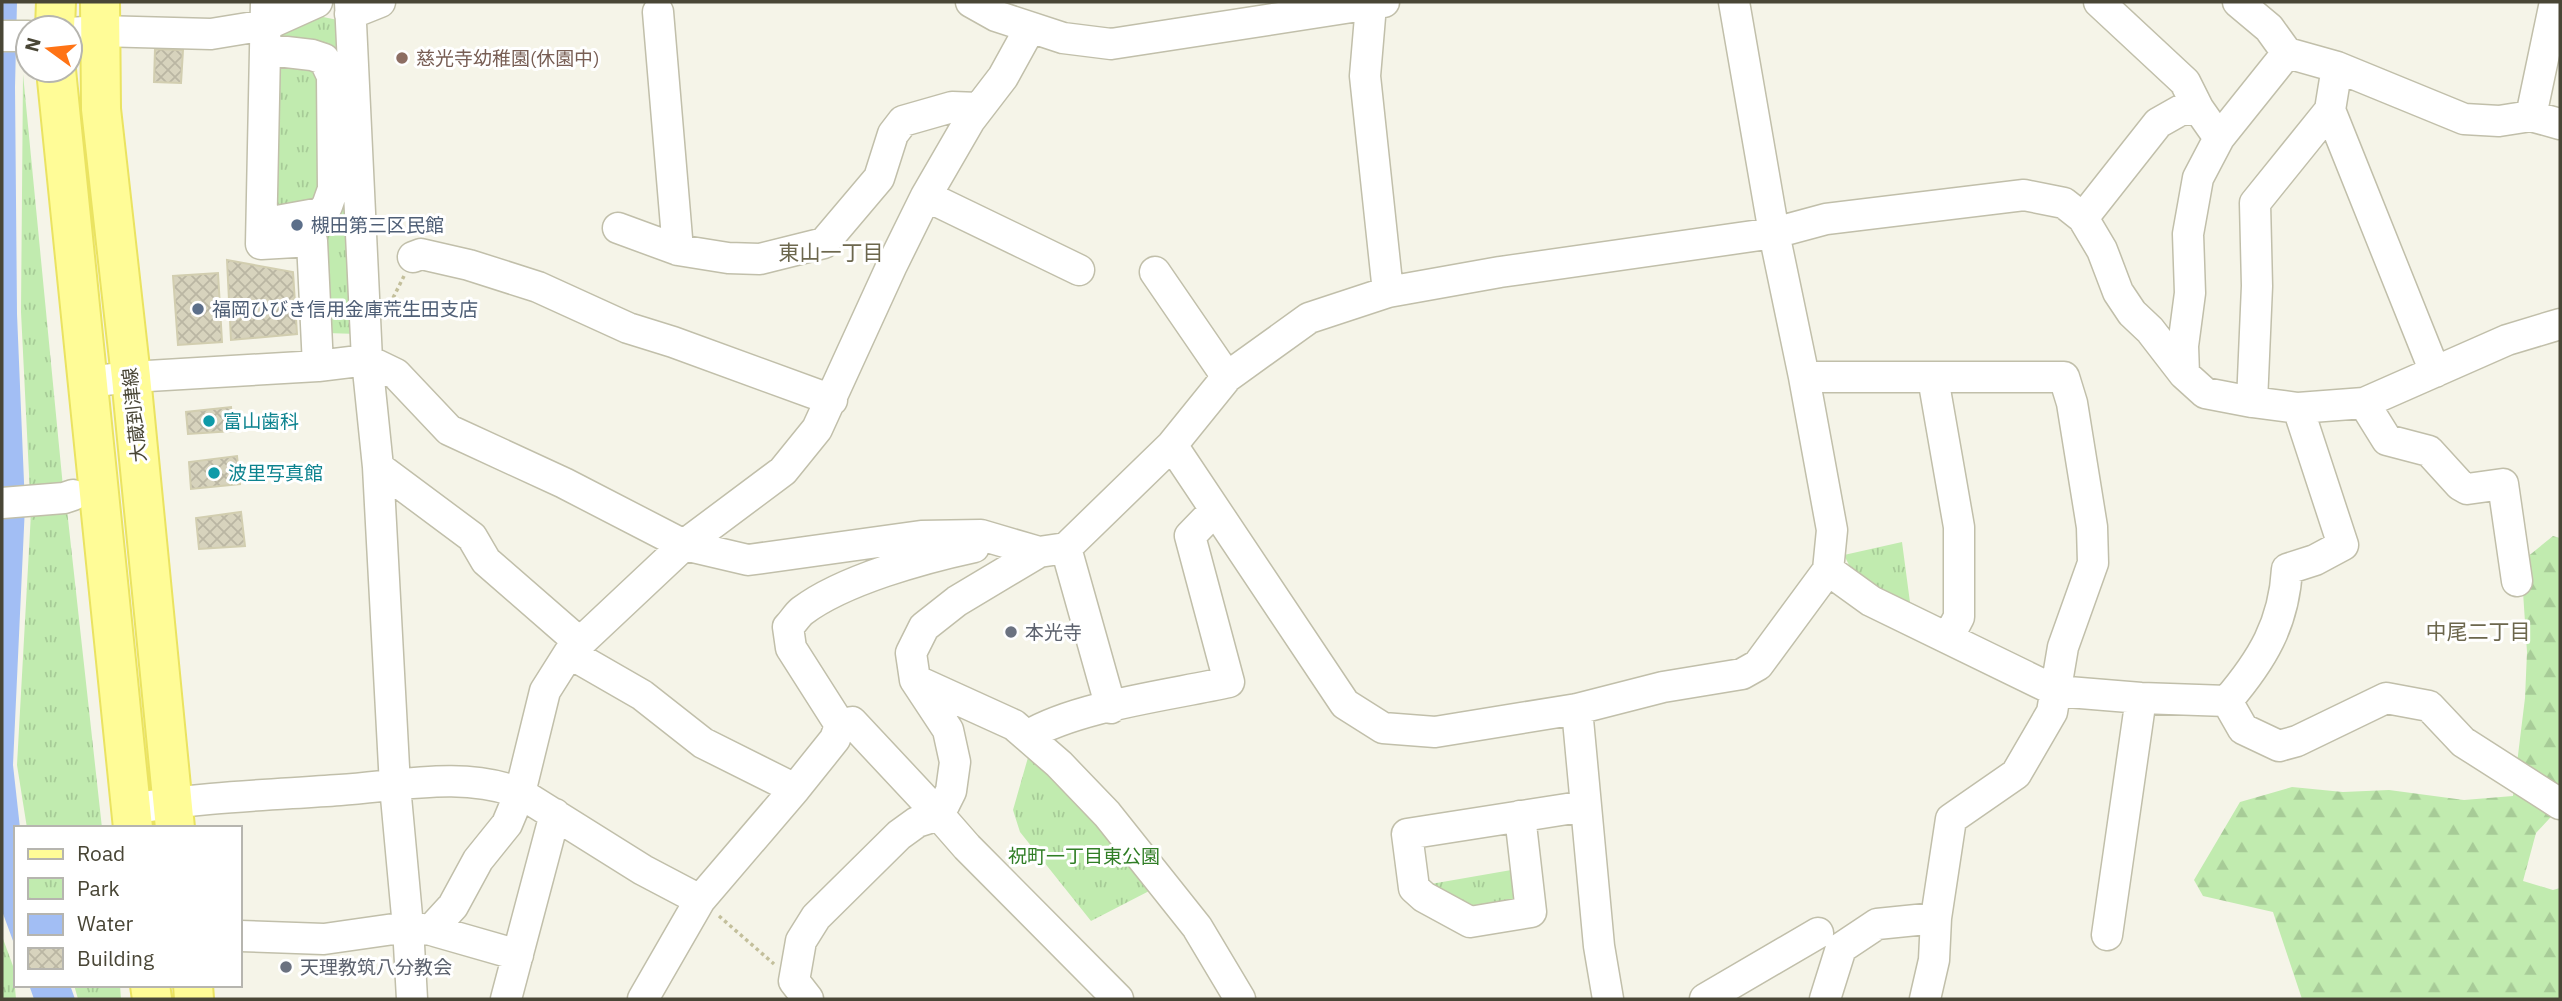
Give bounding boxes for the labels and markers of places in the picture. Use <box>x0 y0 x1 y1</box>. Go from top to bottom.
place label: 慈光寺幼稚園(休園中) <box>416 46 600 70</box>
marker: 慈光寺幼稚園(休園中) <box>394 50 410 66</box>
place label: 槻田第三区民館 <box>311 213 444 237</box>
marker: 槻田第三区民館 <box>289 217 305 233</box>
place label: 福岡ひびき信用金庫荒生田支店 <box>212 297 478 321</box>
marker: 福岡ひびき信用金庫荒生田支店 <box>190 301 206 317</box>
place label: 富山歯科 <box>223 409 299 433</box>
marker: 富山歯科 <box>201 413 217 429</box>
place label: 波里写真館 <box>228 461 323 485</box>
marker: 波里写真館 <box>206 465 222 481</box>
place label: 本光寺 <box>1025 620 1082 644</box>
marker: 本光寺 <box>1003 624 1019 640</box>
place label: 天理教筑八分教会 <box>300 955 452 979</box>
marker: 天理教筑八分教会 <box>278 959 294 975</box>

